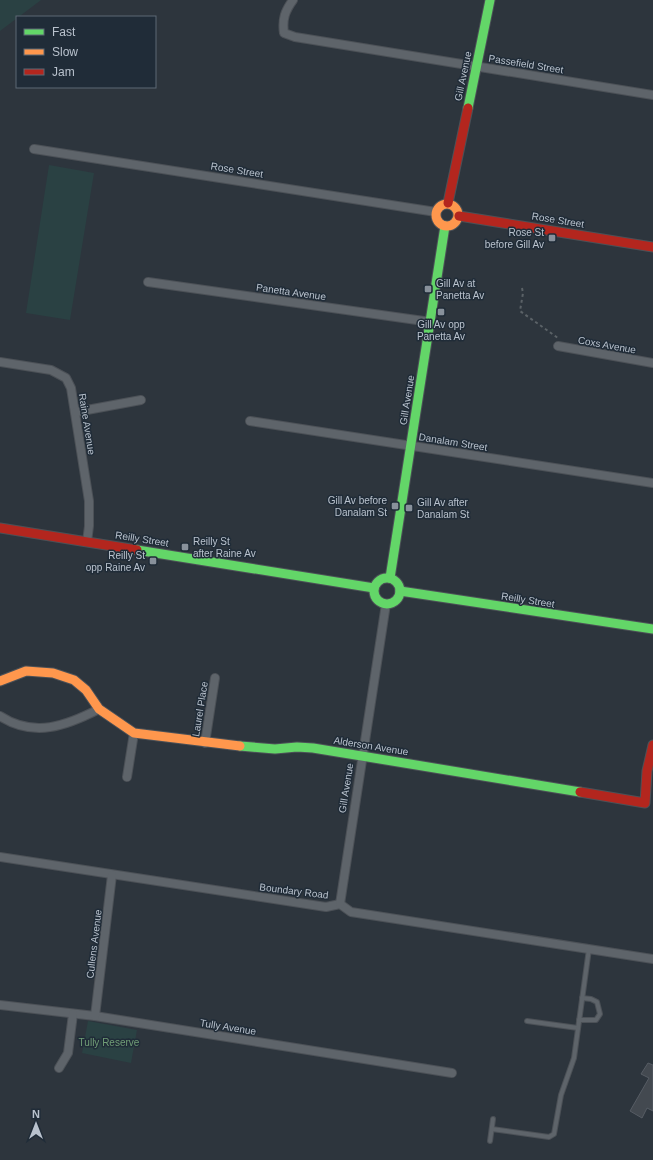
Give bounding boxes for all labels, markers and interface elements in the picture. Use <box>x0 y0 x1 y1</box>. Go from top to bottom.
legend <box>16 16 156 88</box>
text: Fast <box>52 25 76 39</box>
text: Slow <box>52 45 78 59</box>
street label: Gill Avenue <box>452 50 474 102</box>
street label: Passefield Street <box>488 53 564 75</box>
text: Jam <box>52 65 75 79</box>
street label: Rose Street <box>210 160 264 180</box>
street label: Rose Street <box>531 210 585 230</box>
place label: Rose St before Gill Av <box>485 227 544 250</box>
marker: Rose St before Gill Av <box>547 233 557 243</box>
place label: Gill Av at Panetta Av <box>436 278 484 301</box>
street label: Panetta Avenue <box>255 282 327 302</box>
marker: Gill Av at Panetta Av <box>423 284 433 294</box>
marker: Gill Av opp Panetta Av <box>436 307 446 317</box>
place label: Gill Av opp Panetta Av <box>417 319 465 342</box>
street label: Coxs Avenue <box>577 334 637 356</box>
street label: Gill Avenue <box>398 374 416 426</box>
street label: Raine Avenue <box>77 392 97 456</box>
street label: Danalam Street <box>418 431 488 453</box>
place label: Gill Av before Danalam St <box>328 495 387 518</box>
place label: Gill Av after Danalam St <box>417 497 469 520</box>
marker: Gill Av before Danalam St <box>390 501 400 511</box>
marker: Gill Av after Danalam St <box>404 503 414 513</box>
street label: Reilly Street <box>115 529 170 549</box>
place label: Reilly St after Raine Av <box>193 536 256 559</box>
marker: Reilly St after Raine Av <box>180 542 190 552</box>
place label: Reilly St opp Raine Av <box>86 550 145 573</box>
marker: Reilly St opp Raine Av <box>148 556 158 566</box>
street label: Reilly Street <box>501 590 556 610</box>
street label: Laurel Place <box>190 680 210 737</box>
street label: Alderson Avenue <box>333 735 410 757</box>
street label: Gill Avenue <box>337 762 355 814</box>
street label: Boundary Road <box>259 881 329 901</box>
street label: Cullens Avenue <box>84 908 104 979</box>
street label: Tully Avenue <box>199 1017 257 1037</box>
park label: Tully Reserve <box>79 1037 140 1048</box>
north arrow <box>16 1104 56 1144</box>
text: N <box>32 1108 40 1120</box>

